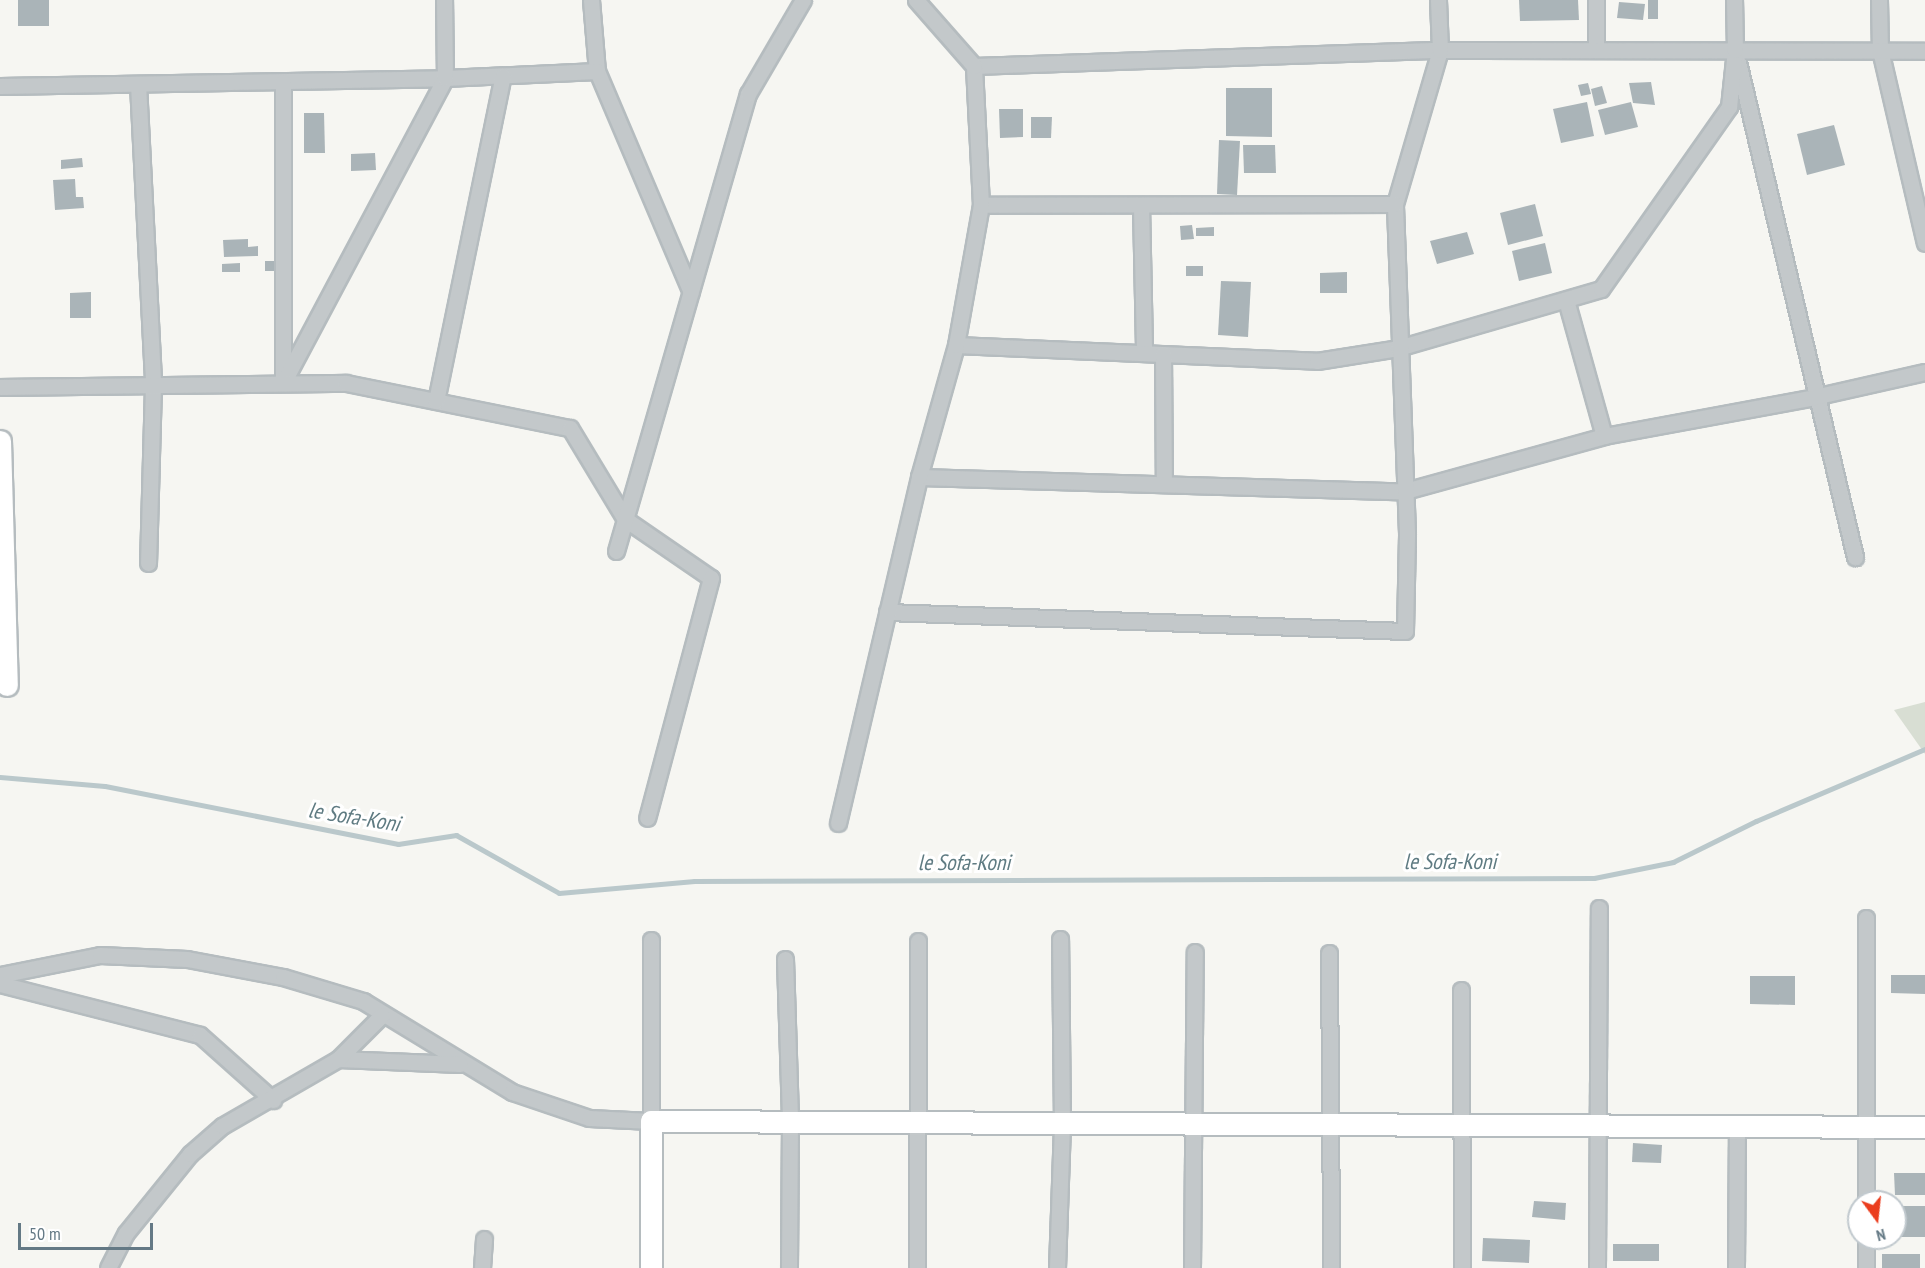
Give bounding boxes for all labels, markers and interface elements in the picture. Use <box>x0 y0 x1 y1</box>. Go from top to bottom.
water label: le Sofa-Koni <box>306 797 402 837</box>
water label: le Sofa-Koni <box>1404 849 1496 875</box>
water label: le Sofa-Koni <box>918 850 1010 876</box>
north arrow <box>1847 1190 1907 1250</box>
scale bar <box>21 1211 156 1249</box>
text: 50 m <box>29 1222 61 1245</box>
text: N <box>1874 1225 1888 1246</box>

